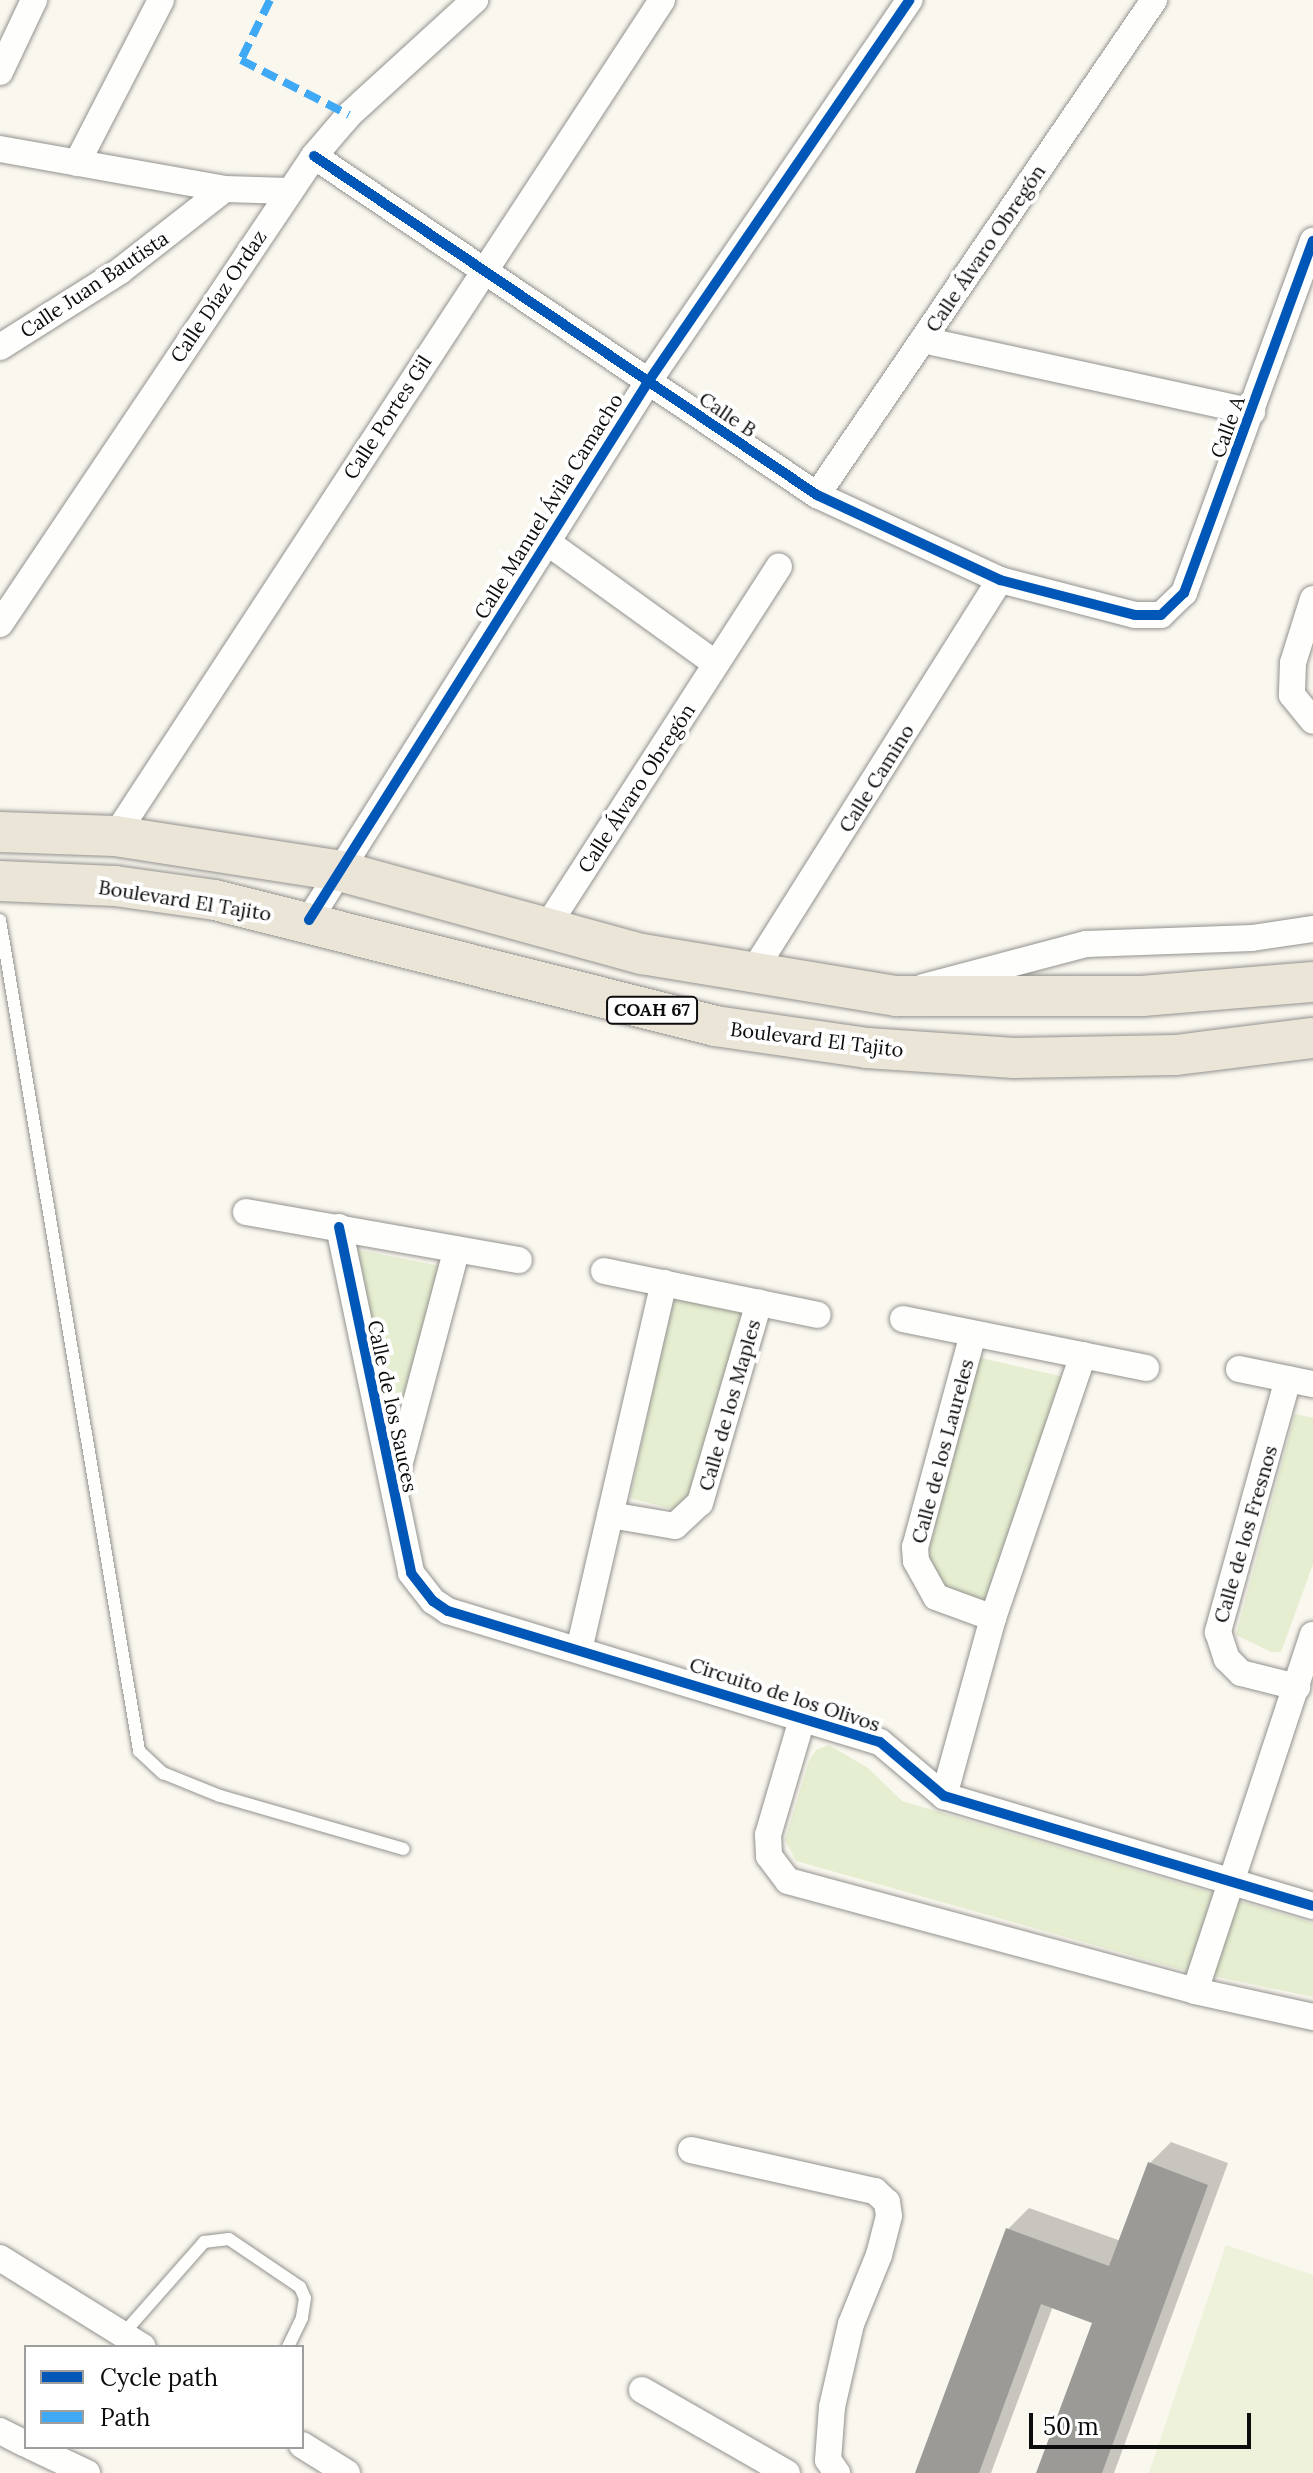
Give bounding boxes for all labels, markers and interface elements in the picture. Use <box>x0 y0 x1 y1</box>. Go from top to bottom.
street label: Calle Álvaro Obregón <box>920 160 1050 336</box>
street label: Calle Juan Bautista <box>15 225 173 343</box>
street label: Calle Díaz Ordaz <box>165 225 271 367</box>
street label: Calle Portes Gil <box>338 350 436 484</box>
street label: Calle B <box>695 386 761 442</box>
street label: Calle Manuel Ávila Camacho <box>469 389 627 623</box>
street label: Calle A <box>1205 393 1249 461</box>
street label: Calle Álvaro Obregón <box>572 699 700 877</box>
street label: Calle Camino <box>833 720 919 836</box>
street label: Boulevard El Tajito <box>97 874 273 926</box>
road number: COAH 67 <box>606 996 698 1024</box>
street label: Boulevard El Tajito <box>729 1016 905 1062</box>
street label: Calle de los Maples <box>693 1317 765 1493</box>
street label: Calle de los Sauces <box>363 1318 423 1494</box>
street label: Calle de los Laureles <box>906 1356 978 1546</box>
street label: Calle de los Fresnos <box>1208 1443 1282 1625</box>
street label: Circuito de los Olivos <box>687 1652 883 1736</box>
legend <box>24 2345 304 2449</box>
text: Cycle path <box>100 2362 218 2393</box>
scale bar <box>1033 2397 1255 2447</box>
text: Path <box>100 2402 150 2433</box>
text: 50 m <box>1043 2411 1099 2442</box>

